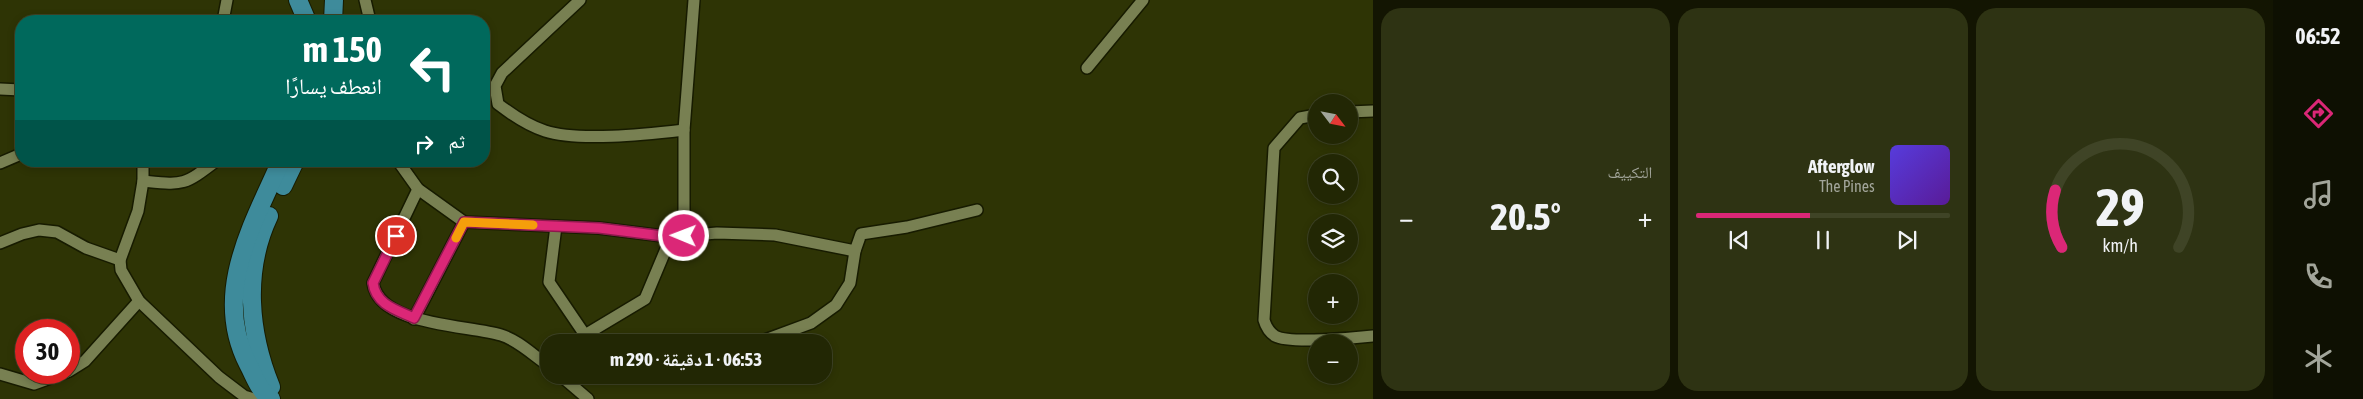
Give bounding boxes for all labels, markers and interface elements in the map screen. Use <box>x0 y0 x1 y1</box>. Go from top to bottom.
text: 06:52 <box>2295 23 2341 49</box>
text: 150 m <box>303 29 382 69</box>
icon: left <box>400 35 465 100</box>
text: انعطف يسارًا <box>285 73 382 99</box>
north arrow <box>1308 94 1358 144</box>
map controls <box>1308 94 1358 384</box>
icon: directions <box>2301 96 2336 131</box>
icon: right <box>410 130 438 158</box>
text: ثم <box>448 130 465 152</box>
button: search <box>1308 154 1358 204</box>
text: Afterglow <box>1808 155 1875 177</box>
text: التكييف <box>1607 163 1652 181</box>
text: The Pines <box>1819 177 1875 195</box>
text: 29 <box>2096 177 2145 237</box>
icon: music <box>2301 177 2336 212</box>
text: 20.5° <box>1490 195 1561 238</box>
text: − <box>1399 201 1414 233</box>
text: + <box>1638 201 1652 233</box>
position arrow <box>657 209 709 261</box>
button: layers <box>1308 214 1358 264</box>
pin <box>375 215 417 257</box>
icon: arrive <box>382 222 410 250</box>
icon: previous <box>1725 226 1753 254</box>
icon: pause <box>1809 226 1837 254</box>
icon: next <box>1893 226 1921 254</box>
text: km/h <box>2103 235 2138 256</box>
icon: phone <box>2301 259 2336 294</box>
button: + <box>1308 274 1358 324</box>
speed limit sign: 30 <box>15 319 80 384</box>
button: − <box>1308 334 1358 384</box>
icon: climate <box>2301 341 2336 376</box>
text: 06:53 · 1 دقيقة · 290 m <box>610 348 762 370</box>

